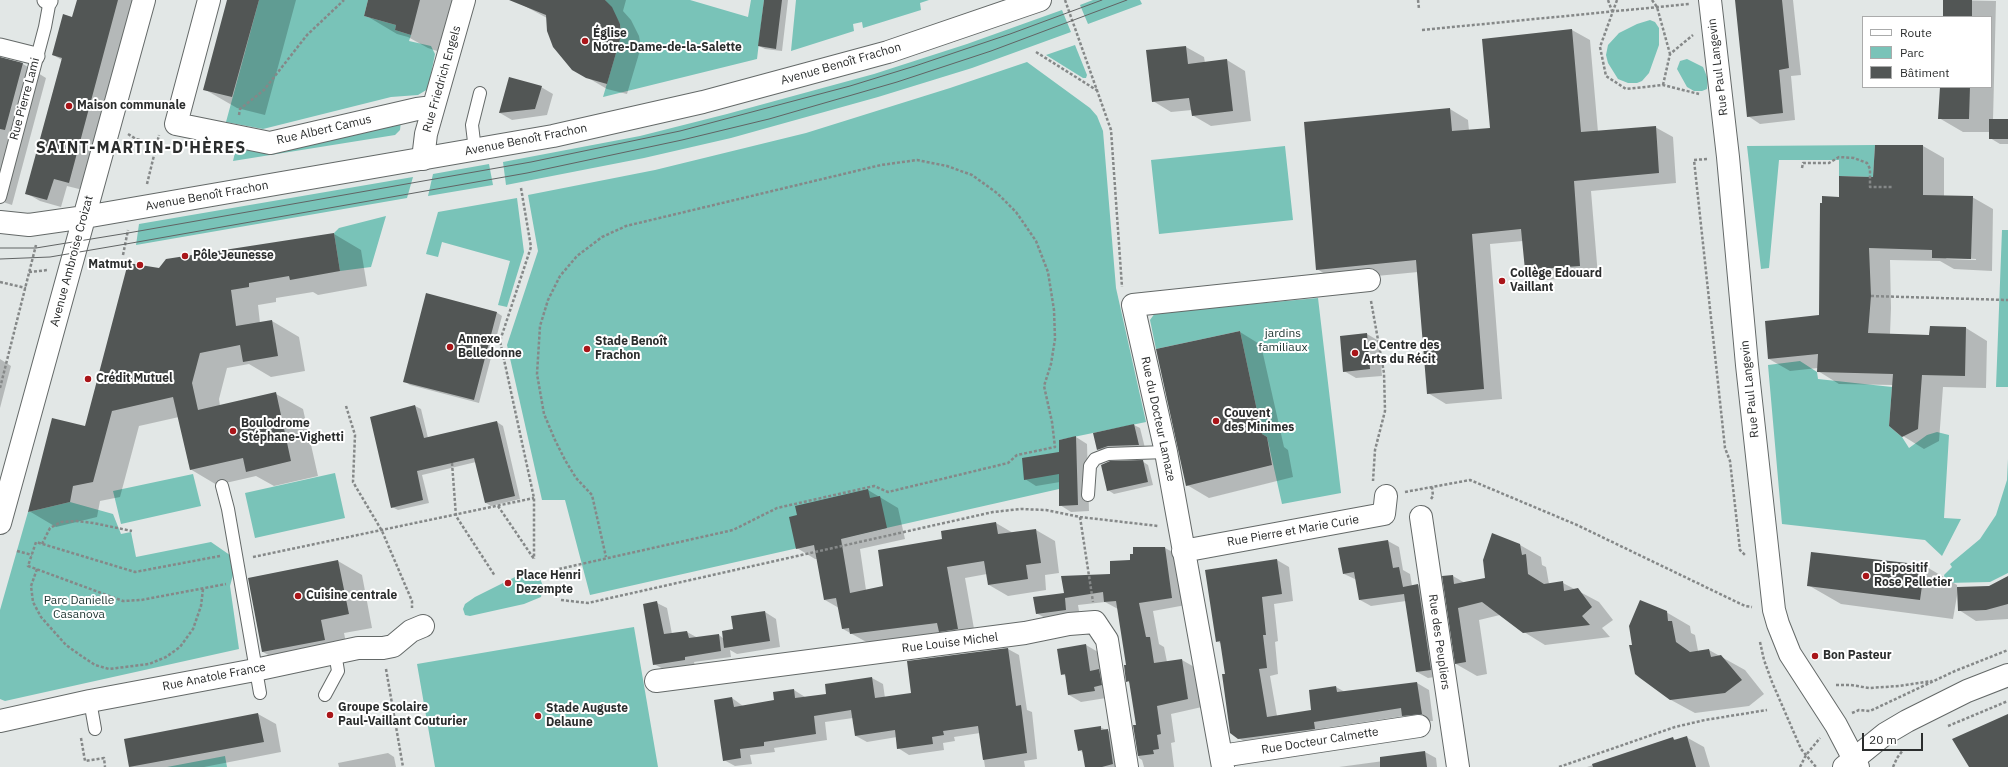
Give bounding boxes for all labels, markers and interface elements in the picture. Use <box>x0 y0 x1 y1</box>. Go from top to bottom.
legend <box>1862 16 1992 88</box>
street label: Rue Paul Langevin <box>1705 17 1731 117</box>
street label: Rue Friedrich Engels <box>420 24 464 134</box>
text: Route <box>1900 25 1932 40</box>
place label: Église Notre-Dame-de-la-Salette <box>593 27 742 55</box>
marker: Église Notre-Dame-de-la-Salette <box>580 36 590 46</box>
street label: Avenue Benoît Frachon <box>779 40 903 88</box>
text: Parc <box>1900 45 1924 60</box>
street label: Rue Pierre Lami <box>7 56 43 142</box>
text: Bâtiment <box>1900 65 1950 80</box>
place label: Maison communale <box>77 99 186 113</box>
marker: Maison communale <box>64 101 74 111</box>
street label: Rue Albert Camus <box>275 112 373 148</box>
street label: Avenue Benoît Frachon <box>464 121 588 159</box>
district label: SAINT-MARTIN-D'HÈRES <box>36 138 246 158</box>
street label: Avenue Benoît Frachon <box>144 178 270 214</box>
street label: Avenue Ambroise Croizat <box>48 194 96 328</box>
place label: Pôle Jeunesse <box>193 249 274 263</box>
marker: Pôle Jeunesse <box>180 251 190 261</box>
place label: Matmut <box>88 258 132 272</box>
marker: Matmut <box>135 260 145 270</box>
place label: Collège Edouard Vaillant <box>1510 267 1602 295</box>
marker: Collège Edouard Vaillant <box>1497 276 1507 286</box>
park label: jardins familiaux <box>1258 327 1308 355</box>
place label: Annexe Belledonne <box>458 333 522 361</box>
place label: Stade Benoît Frachon <box>595 335 667 363</box>
place label: Le Centre des Arts du Récit <box>1363 339 1440 367</box>
street label: Rue Paul Langevin <box>1738 339 1762 439</box>
marker: Annexe Belledonne <box>445 342 455 352</box>
marker: Stade Benoît Frachon <box>582 344 592 354</box>
marker: Le Centre des Arts du Récit <box>1350 348 1360 358</box>
street label: Rue du Docteur Lamaze <box>1138 355 1178 483</box>
place label: Crédit Mutuel <box>96 372 173 386</box>
marker: Crédit Mutuel <box>83 374 93 384</box>
place label: Couvent des Minimes <box>1224 407 1294 435</box>
marker: Couvent des Minimes <box>1211 416 1221 426</box>
place label: Boulodrome Stéphane-Vighetti <box>241 417 344 445</box>
marker: Boulodrome Stéphane-Vighetti <box>228 426 238 436</box>
street label: Rue Pierre et Marie Curie <box>1226 512 1360 550</box>
place label: Dispositif Rose Pelletier <box>1874 562 1952 590</box>
place label: Place Henri Dezempte <box>516 569 581 597</box>
marker: Dispositif Rose Pelletier <box>1861 571 1871 581</box>
marker: Place Henri Dezempte <box>503 578 513 588</box>
place label: Cuisine centrale <box>306 589 397 603</box>
marker: Cuisine centrale <box>293 591 303 601</box>
street label: Rue des Peupliers <box>1425 593 1453 691</box>
park label: Parc Danielle Casanova <box>44 594 114 622</box>
street label: Rue Louise Michel <box>901 630 999 656</box>
place label: Bon Pasteur <box>1823 649 1892 663</box>
marker: Bon Pasteur <box>1810 651 1820 661</box>
street label: Rue Anatole France <box>161 660 267 694</box>
place label: Groupe Scolaire Paul-Vaillant Couturier <box>338 701 467 729</box>
place label: Stade Auguste Delaune <box>546 702 628 730</box>
marker: Groupe Scolaire Paul-Vaillant Couturier <box>325 710 335 720</box>
marker: Stade Auguste Delaune <box>533 711 543 721</box>
street label: Rue Docteur Calmette <box>1260 725 1380 757</box>
scale bar <box>1864 725 1925 751</box>
text: 20 m <box>1869 732 1897 747</box>

